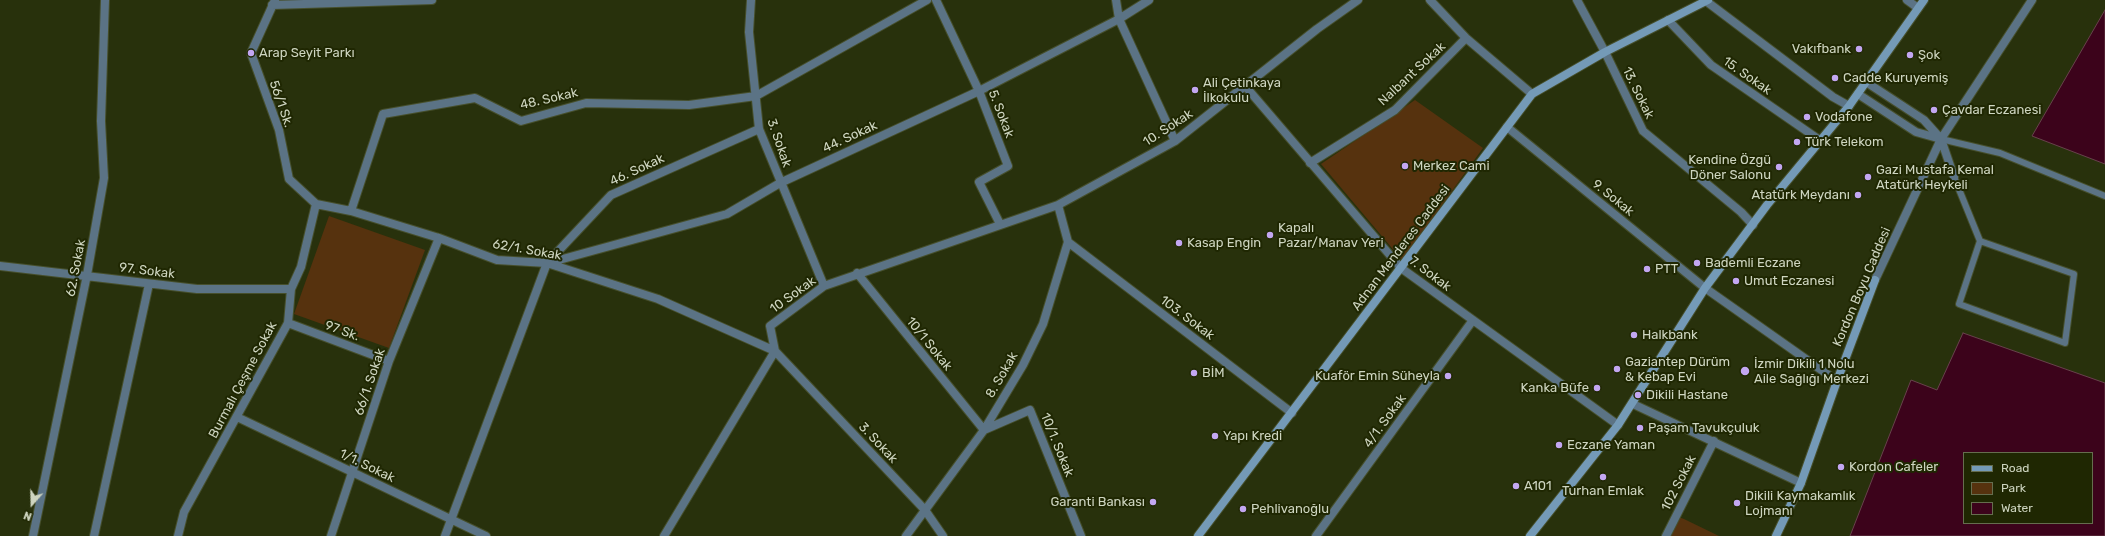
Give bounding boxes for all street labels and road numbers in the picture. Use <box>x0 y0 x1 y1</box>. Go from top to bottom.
street label: Nalbant Sokak <box>1375 39 1449 109</box>
street label: 15. Sokak <box>1720 54 1774 98</box>
street label: 13. Sokak <box>1619 64 1657 122</box>
street label: 56/1 Sk. <box>266 79 296 129</box>
street label: 48. Sokak <box>519 85 579 113</box>
street label: 5. Sokak <box>985 88 1017 140</box>
street label: 10. Sokak <box>1140 106 1196 150</box>
street label: 3. Sokak <box>763 117 795 169</box>
street label: 44. Sokak <box>820 118 880 156</box>
street label: 46. Sokak <box>607 151 667 189</box>
street label: 9. Sokak <box>1589 176 1637 220</box>
street label: Adnan Menderes Caddesi <box>1349 182 1453 314</box>
street label: Kordon Boyu Caddesi <box>1830 225 1894 349</box>
street label: 62/1. Sokak <box>491 236 563 264</box>
street label: 62. Sokak <box>63 238 89 298</box>
street label: 7. Sokak <box>1406 253 1454 295</box>
street label: 97. Sokak <box>118 260 176 282</box>
street label: 10 Sokak <box>767 273 819 317</box>
street label: 103. Sokak <box>1157 292 1217 344</box>
street label: 10/1 Sokak <box>903 314 955 374</box>
street label: 97 Sk. <box>323 318 361 344</box>
street label: Burmalı Çeşme Sokak <box>206 319 280 441</box>
street label: 66/1. Sokak <box>351 346 389 418</box>
street label: 8. Sokak <box>983 349 1021 401</box>
street label: 4/1. Sokak <box>1360 391 1410 451</box>
street label: 10/1. Sokak <box>1037 411 1077 479</box>
street label: 3. Sokak <box>855 419 901 467</box>
street label: 1/1. Sokak <box>337 446 397 486</box>
street label: 102 Sokak <box>1658 452 1700 514</box>

